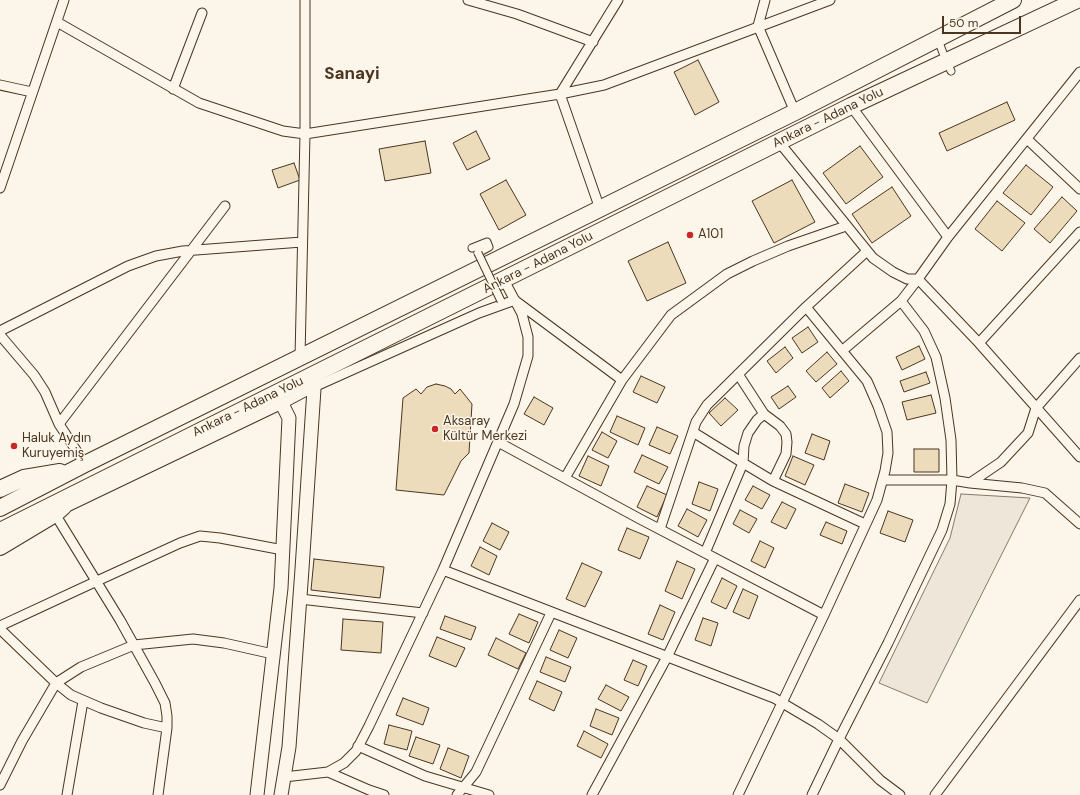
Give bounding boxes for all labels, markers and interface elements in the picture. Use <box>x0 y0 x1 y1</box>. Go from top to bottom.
scale bar <box>944 8 1023 34</box>
text: 50 m <box>949 15 978 31</box>
district label: Sanayi <box>324 65 380 85</box>
street label: Ankara - Adana Yolu <box>770 84 886 152</box>
place label: A101 <box>698 227 723 243</box>
street label: Ankara - Adana Yolu <box>480 228 596 298</box>
marker: A101 <box>685 230 695 240</box>
street label: Ankara - Adana Yolu <box>190 373 306 441</box>
place label: Aksaray Kültür Merkezi <box>443 414 527 445</box>
marker: Aksaray Kültür Merkezi <box>430 424 440 434</box>
place label: Haluk Aydın Kuruyemiş <box>22 431 91 462</box>
marker: Haluk Aydın Kuruyemiş <box>9 441 19 451</box>

